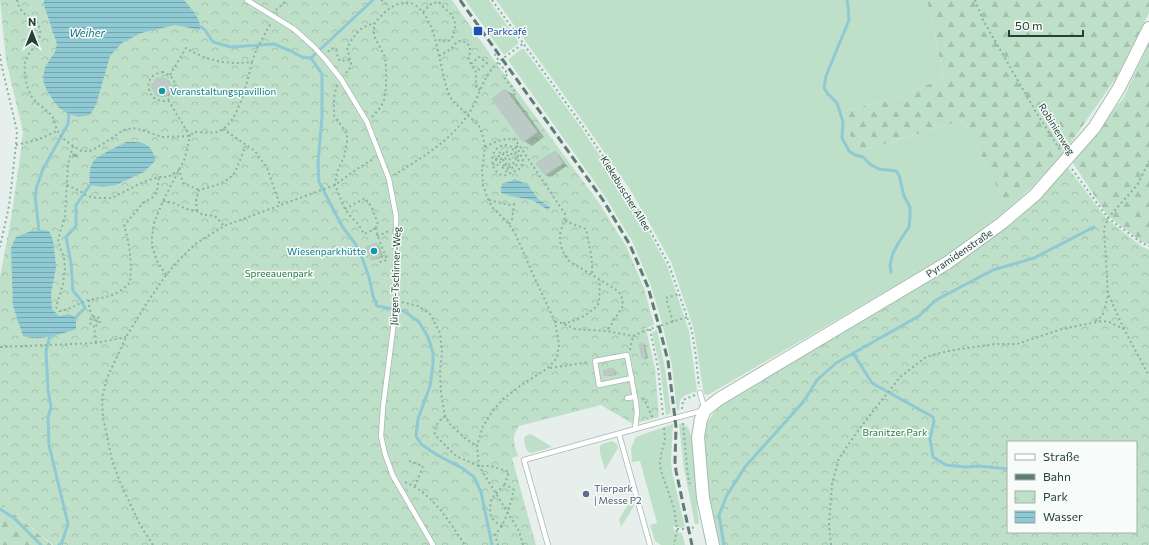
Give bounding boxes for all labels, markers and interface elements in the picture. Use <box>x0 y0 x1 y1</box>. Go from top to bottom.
north arrow <box>12 12 52 52</box>
scale bar <box>1009 12 1083 38</box>
text: N <box>28 15 36 28</box>
text: 50 m <box>1015 18 1043 32</box>
marker: Parkcafé <box>472 25 484 37</box>
place label: Parkcafé <box>487 25 527 37</box>
water label: Weiher <box>69 26 105 39</box>
place label: Veranstaltungspavillion <box>170 85 276 97</box>
marker: Veranstaltungspavillion <box>157 86 167 96</box>
street label: Robinienweg <box>1036 101 1078 157</box>
street label: Kiekebuscher Allee <box>598 154 654 232</box>
street label: Jürgen-Tschirner-Weg <box>387 226 403 326</box>
street label: Pyramidenstraße <box>923 226 995 280</box>
place label: Wiesenparkhütte <box>287 245 366 257</box>
marker: Wiesenparkhütte <box>369 246 379 256</box>
park label: Spreeauenpark <box>245 267 314 279</box>
park label: Branitzer Park <box>862 426 928 438</box>
legend <box>1007 441 1137 533</box>
text: Straße <box>1043 449 1079 463</box>
text: Bahn <box>1043 469 1071 483</box>
place label: Tierpark | Messe P2 <box>594 482 642 506</box>
marker: Tierpark | Messe P2 <box>581 489 591 499</box>
text: Park <box>1043 489 1069 503</box>
text: Wasser <box>1043 509 1083 523</box>

